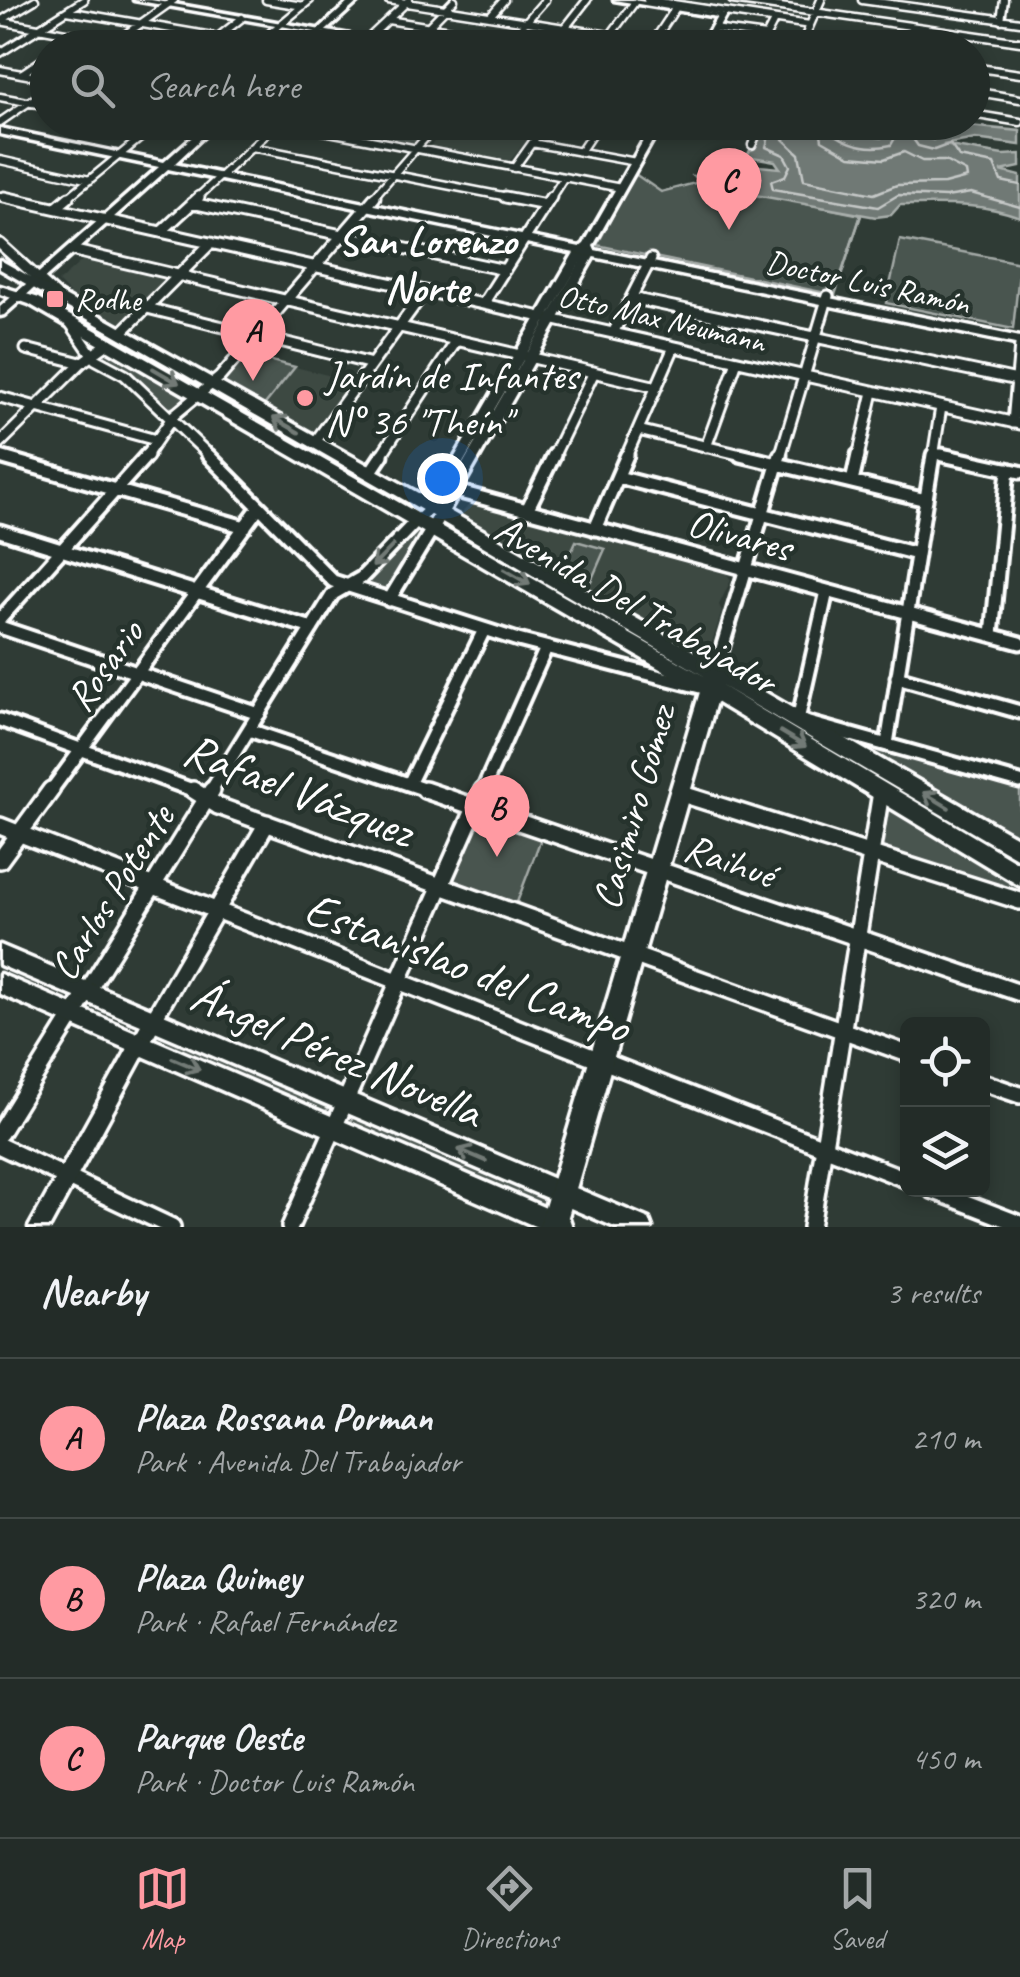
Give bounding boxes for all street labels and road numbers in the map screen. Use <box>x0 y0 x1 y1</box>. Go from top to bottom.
street label: Doctor Luis Ramón <box>762 241 975 324</box>
street label: Otto Max Neumann <box>554 275 771 363</box>
street label: Olivares <box>682 497 800 574</box>
street label: Avenida Del Trabajador <box>486 504 788 708</box>
street label: Rosario <box>55 609 156 721</box>
street label: Casimiro Gómez <box>581 697 688 915</box>
street label: Rafael Vázquez <box>175 719 425 862</box>
street label: Carlos Potente <box>38 793 187 989</box>
street label: Raihué <box>678 822 787 902</box>
street label: Estanislao del Campo <box>297 877 641 1057</box>
street label: Ángel Pérez Novella <box>182 965 494 1142</box>

